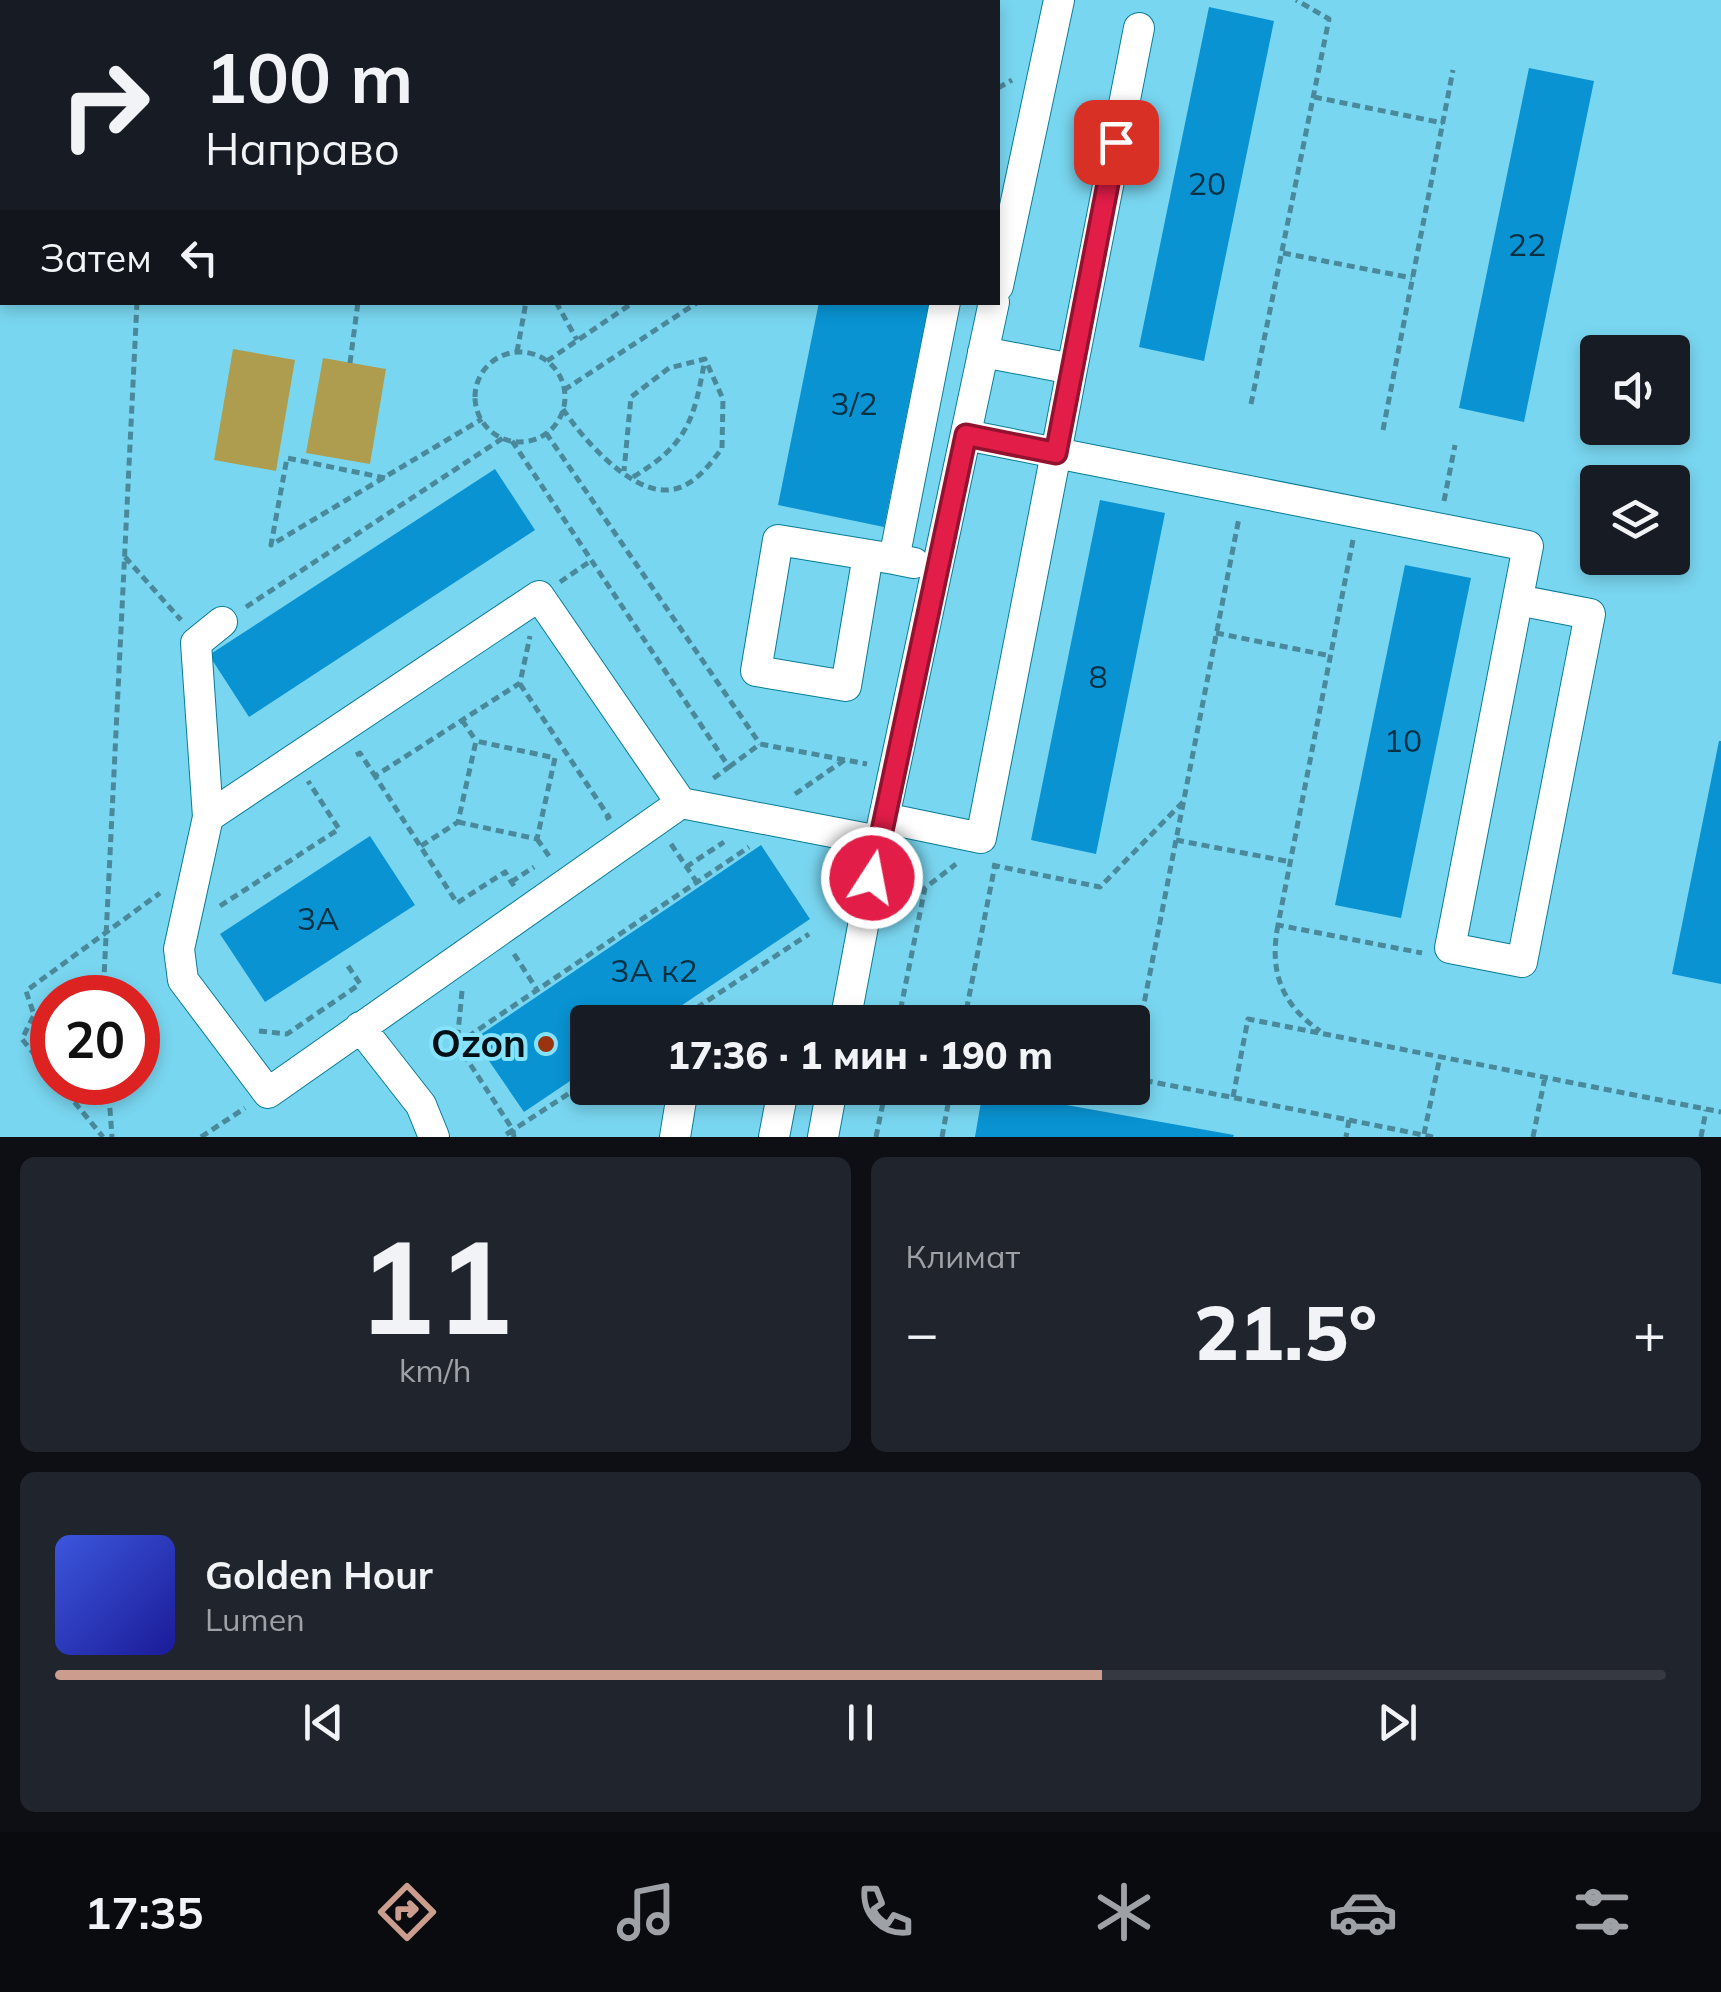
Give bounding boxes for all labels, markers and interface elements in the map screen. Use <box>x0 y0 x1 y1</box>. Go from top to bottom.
text: 100 m <box>205 33 413 121</box>
icon: right <box>40 40 170 170</box>
pin <box>1074 100 1159 185</box>
icon: arrive <box>1089 115 1144 170</box>
text: Направо <box>205 120 400 176</box>
house number: 20 <box>1188 163 1226 203</box>
house number: 22 <box>1508 224 1546 264</box>
icon: left <box>172 230 227 285</box>
text: Затем <box>40 234 152 282</box>
map controls <box>1580 335 1690 575</box>
button: sound <box>1580 335 1690 445</box>
house number: 3/2 <box>830 383 878 423</box>
button: layers <box>1580 465 1690 575</box>
house number: 8 <box>1088 656 1108 696</box>
house number: 10 <box>1384 720 1422 760</box>
position arrow <box>820 826 924 930</box>
house number: 3А <box>297 898 339 938</box>
house number: 3А к2 <box>610 950 698 990</box>
speed limit sign: 20 <box>30 975 160 1105</box>
place label: Ozon <box>431 1019 526 1067</box>
text: 17:36 · 1 мин · 190 m <box>667 1031 1053 1079</box>
marker: Ozon <box>535 1033 557 1055</box>
text: 11 <box>357 1203 513 1367</box>
text: Климат <box>906 1236 1020 1276</box>
text: 21.5° <box>1194 1285 1377 1379</box>
text: − <box>906 1298 939 1367</box>
text: + <box>1633 1298 1666 1367</box>
text: km/h <box>399 1350 471 1390</box>
text: Golden Hour <box>205 1551 433 1599</box>
text: Lumen <box>205 1599 305 1639</box>
icon: previous <box>296 1695 351 1750</box>
icon: pause <box>833 1695 888 1750</box>
icon: next <box>1370 1695 1425 1750</box>
icon: directions <box>372 1877 442 1947</box>
icon: music <box>611 1877 681 1947</box>
icon: phone <box>850 1877 920 1947</box>
icon: climate <box>1089 1877 1159 1947</box>
icon: car <box>1328 1877 1398 1947</box>
icon: filters <box>1567 1877 1637 1947</box>
text: 17:35 <box>84 1884 204 1940</box>

